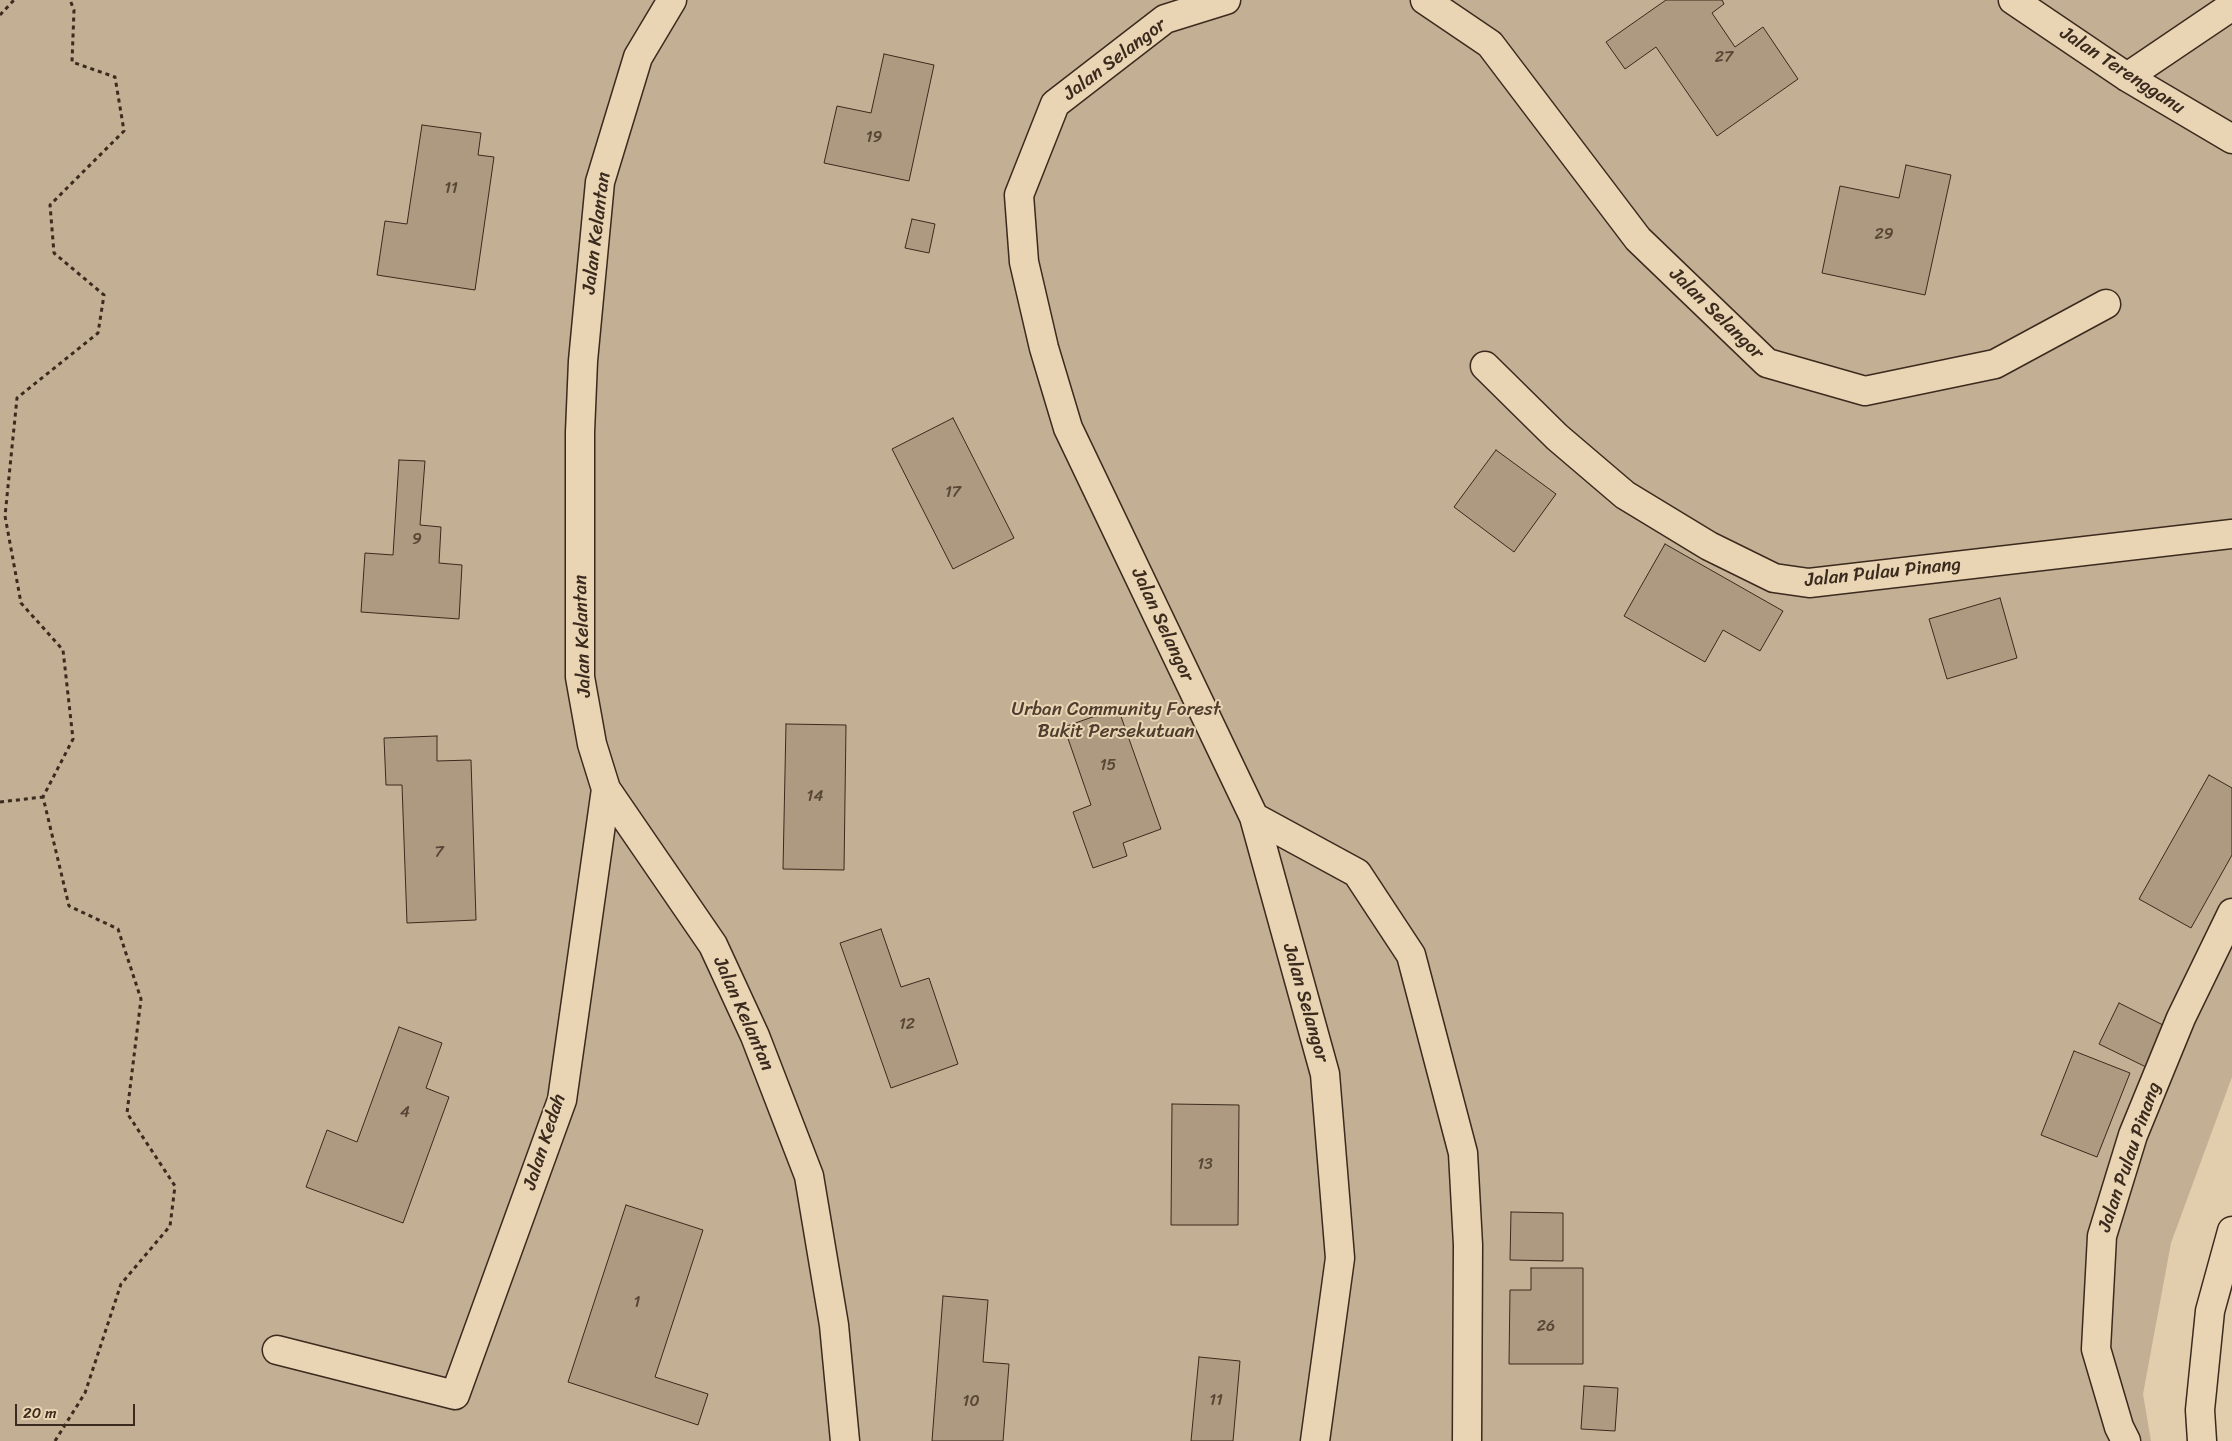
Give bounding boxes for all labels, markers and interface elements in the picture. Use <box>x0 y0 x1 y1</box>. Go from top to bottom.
street label: Jalan Selangor <box>1059 14 1171 106</box>
street label: Jalan Terengganu <box>2055 22 2189 120</box>
house number: 27 <box>1715 48 1733 68</box>
house number: 19 <box>866 128 882 148</box>
street label: Jalan Kelantan <box>578 171 616 295</box>
house number: 11 <box>444 179 458 199</box>
house number: 29 <box>1874 225 1894 245</box>
street label: Jalan Selangor <box>1664 263 1768 365</box>
house number: 17 <box>945 483 961 503</box>
house number: 9 <box>412 530 422 550</box>
street label: Jalan Pulau Pinang <box>1804 553 1962 593</box>
street label: Jalan Selangor <box>1126 565 1198 685</box>
street label: Jalan Kelantan <box>569 574 597 698</box>
park label: Urban Community Forest Bukit Persekutuan <box>1012 699 1220 743</box>
house number: 15 <box>1100 756 1116 776</box>
house number: 14 <box>807 787 823 807</box>
house number: 7 <box>434 843 444 863</box>
street label: Jalan Selangor <box>1277 941 1333 1065</box>
street label: Jalan Kelantan <box>708 953 778 1075</box>
house number: 12 <box>899 1015 915 1035</box>
street label: Jalan Pulau Pinang <box>2094 1079 2166 1235</box>
street label: Jalan Kedah <box>519 1091 571 1193</box>
house number: 4 <box>400 1103 410 1123</box>
house number: 13 <box>1197 1155 1213 1175</box>
house number: 1 <box>634 1293 640 1313</box>
house number: 26 <box>1537 1317 1555 1337</box>
house number: 11 <box>1209 1391 1223 1411</box>
house number: 10 <box>963 1392 979 1412</box>
scale bar <box>18 1394 138 1426</box>
text: 20 m <box>23 1400 57 1426</box>

